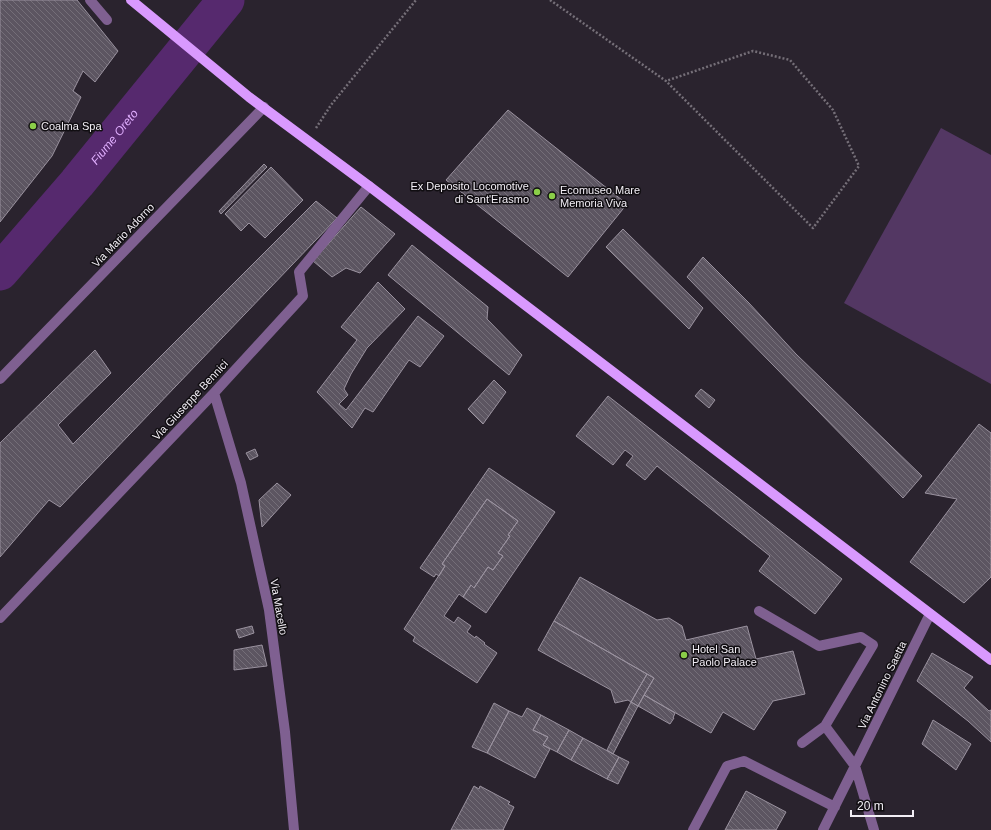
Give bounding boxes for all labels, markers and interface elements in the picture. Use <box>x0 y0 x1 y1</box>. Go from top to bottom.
water label: Fiume Oreto <box>88 106 141 167</box>
place label: Coalma Spa <box>41 120 102 132</box>
marker: Coalma Spa <box>28 121 38 131</box>
place label: Ex Deposito Locomotive di Sant'Erasmo <box>410 180 529 205</box>
place label: Ecomuseo Mare Memoria Viva <box>560 184 640 209</box>
marker: Ex Deposito Locomotive di Sant'Erasmo <box>532 187 542 197</box>
marker: Ecomuseo Mare Memoria Viva <box>547 191 557 201</box>
street label: Via Mario Adorno <box>89 201 157 269</box>
street label: Via Giuseppe Bennici <box>150 358 230 442</box>
street label: Via Macello <box>268 578 290 636</box>
street label: Via Antonino Saetta <box>855 638 909 731</box>
place label: Hotel San Paolo Palace <box>692 643 757 668</box>
marker: Hotel San Paolo Palace <box>679 650 689 660</box>
scale bar <box>851 792 913 818</box>
text: 20 m <box>857 799 884 813</box>

